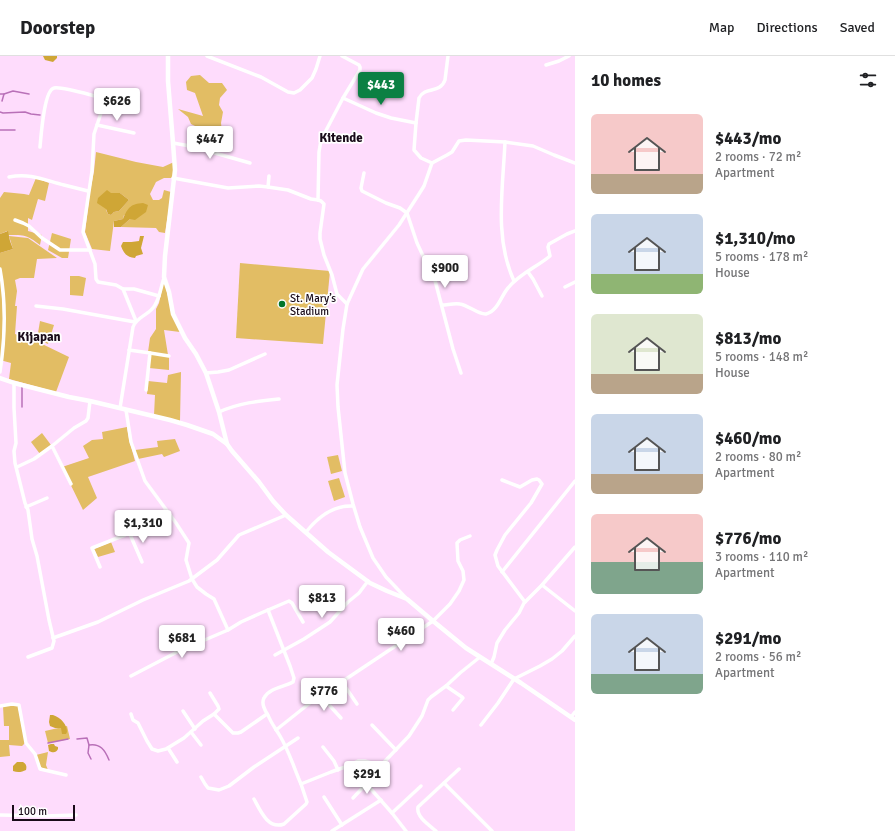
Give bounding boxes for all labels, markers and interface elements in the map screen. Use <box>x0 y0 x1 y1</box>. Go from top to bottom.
text: Doorstep <box>20 16 95 40</box>
text: Map <box>709 19 735 36</box>
text: Directions <box>757 19 818 36</box>
text: Saved <box>840 19 875 36</box>
icon: filters <box>857 69 879 91</box>
text: 10 homes <box>591 70 661 91</box>
pin: $443 <box>357 72 405 106</box>
text: $443 <box>367 77 395 93</box>
pin: $626 <box>93 88 141 122</box>
text: $626 <box>103 93 131 109</box>
pin: $447 <box>186 126 234 160</box>
text: $443/mo <box>715 128 781 149</box>
district label: Kitende <box>319 130 363 146</box>
icon: home <box>623 130 671 178</box>
text: $447 <box>196 131 224 147</box>
text: 2 rooms · 72 m² <box>715 149 801 165</box>
text: Apartment <box>715 165 775 181</box>
text: $1,310/mo <box>715 228 795 249</box>
icon: home <box>623 230 671 278</box>
text: 5 rooms · 178 m² <box>715 249 808 265</box>
pin: $900 <box>421 255 469 289</box>
text: $900 <box>431 260 459 276</box>
text: House <box>715 265 750 281</box>
place label: St. Mary’s Stadium <box>290 292 336 318</box>
marker: St. Mary’s Stadium <box>277 299 287 309</box>
text: $813/mo <box>715 328 781 349</box>
district label: Kijapan <box>17 329 61 345</box>
icon: home <box>623 330 671 378</box>
text: 5 rooms · 148 m² <box>715 349 808 365</box>
text: House <box>715 365 750 381</box>
text: $460/mo <box>715 428 781 449</box>
icon: home <box>623 430 671 478</box>
text: 2 rooms · 80 m² <box>715 449 801 465</box>
text: Apartment <box>715 465 775 481</box>
pin: $1,310 <box>110 510 176 544</box>
text: $1,310 <box>124 515 162 531</box>
text: $776/mo <box>715 528 781 549</box>
icon: home <box>623 530 671 578</box>
text: 3 rooms · 110 m² <box>715 549 808 565</box>
text: Apartment <box>715 565 775 581</box>
pin: $813 <box>298 585 346 619</box>
text: $813 <box>308 590 336 606</box>
pin: $460 <box>377 618 425 652</box>
text: $460 <box>387 623 415 639</box>
pin: $681 <box>158 625 206 659</box>
text: $291/mo <box>715 628 781 649</box>
text: $681 <box>168 630 196 646</box>
icon: home <box>623 630 671 678</box>
text: 2 rooms · 56 m² <box>715 649 801 665</box>
text: Apartment <box>715 665 775 681</box>
pin: $776 <box>300 678 348 712</box>
text: $776 <box>310 683 338 699</box>
pin: $291 <box>343 761 391 795</box>
text: $291 <box>353 766 381 782</box>
scale bar <box>12 803 75 822</box>
text: 100 m <box>18 805 47 818</box>

